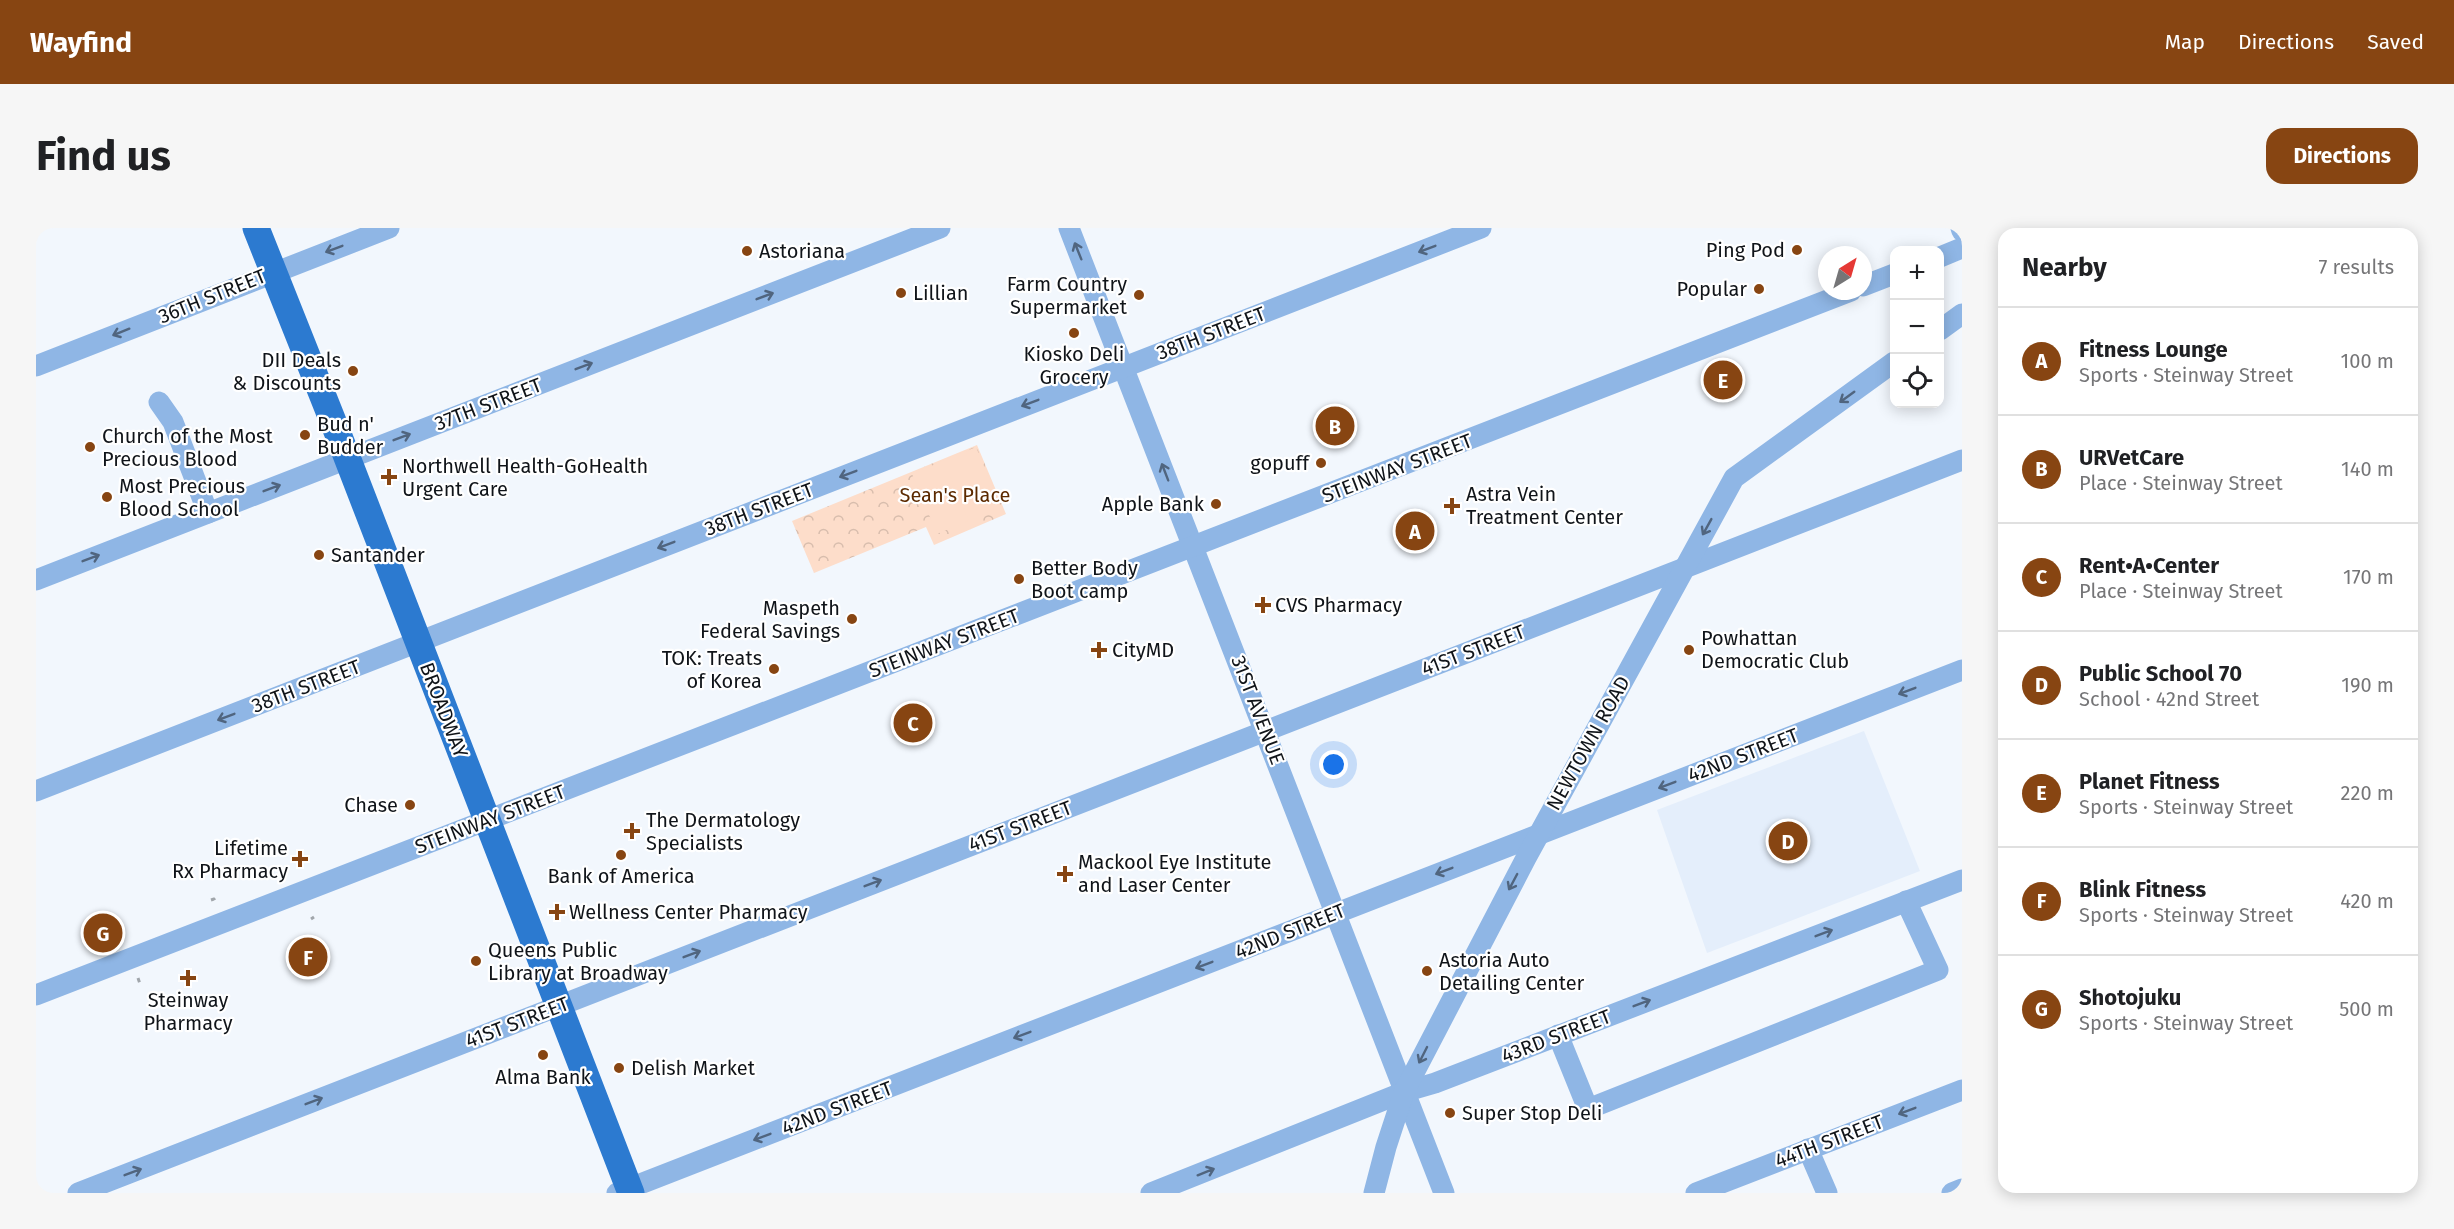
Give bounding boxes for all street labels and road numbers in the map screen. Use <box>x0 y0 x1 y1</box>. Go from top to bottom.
street label: 36TH STREET <box>155 263 270 328</box>
street label: 38TH STREET <box>1153 301 1269 365</box>
street label: 37TH STREET <box>431 372 545 435</box>
street label: STEINWAY STREET <box>1318 428 1476 508</box>
street label: 38TH STREET <box>701 477 817 541</box>
street label: STEINWAY STREET <box>865 603 1023 683</box>
street label: 41ST STREET <box>1418 619 1529 681</box>
street label: 31ST AVENUE <box>1226 652 1290 768</box>
street label: 38TH STREET <box>248 654 364 718</box>
street label: BROADWAY <box>415 659 473 761</box>
street label: NEWTOWN ROAD <box>1541 672 1635 814</box>
street label: 42ND STREET <box>1684 723 1802 787</box>
street label: STEINWAY STREET <box>411 779 569 859</box>
street label: 41ST STREET <box>965 795 1076 857</box>
street label: 42ND STREET <box>1231 898 1349 964</box>
street label: 41ST STREET <box>462 991 573 1053</box>
street label: 43RD STREET <box>1498 1004 1615 1068</box>
street label: 42ND STREET <box>778 1076 896 1140</box>
street label: 44TH STREET <box>1771 1109 1887 1173</box>

